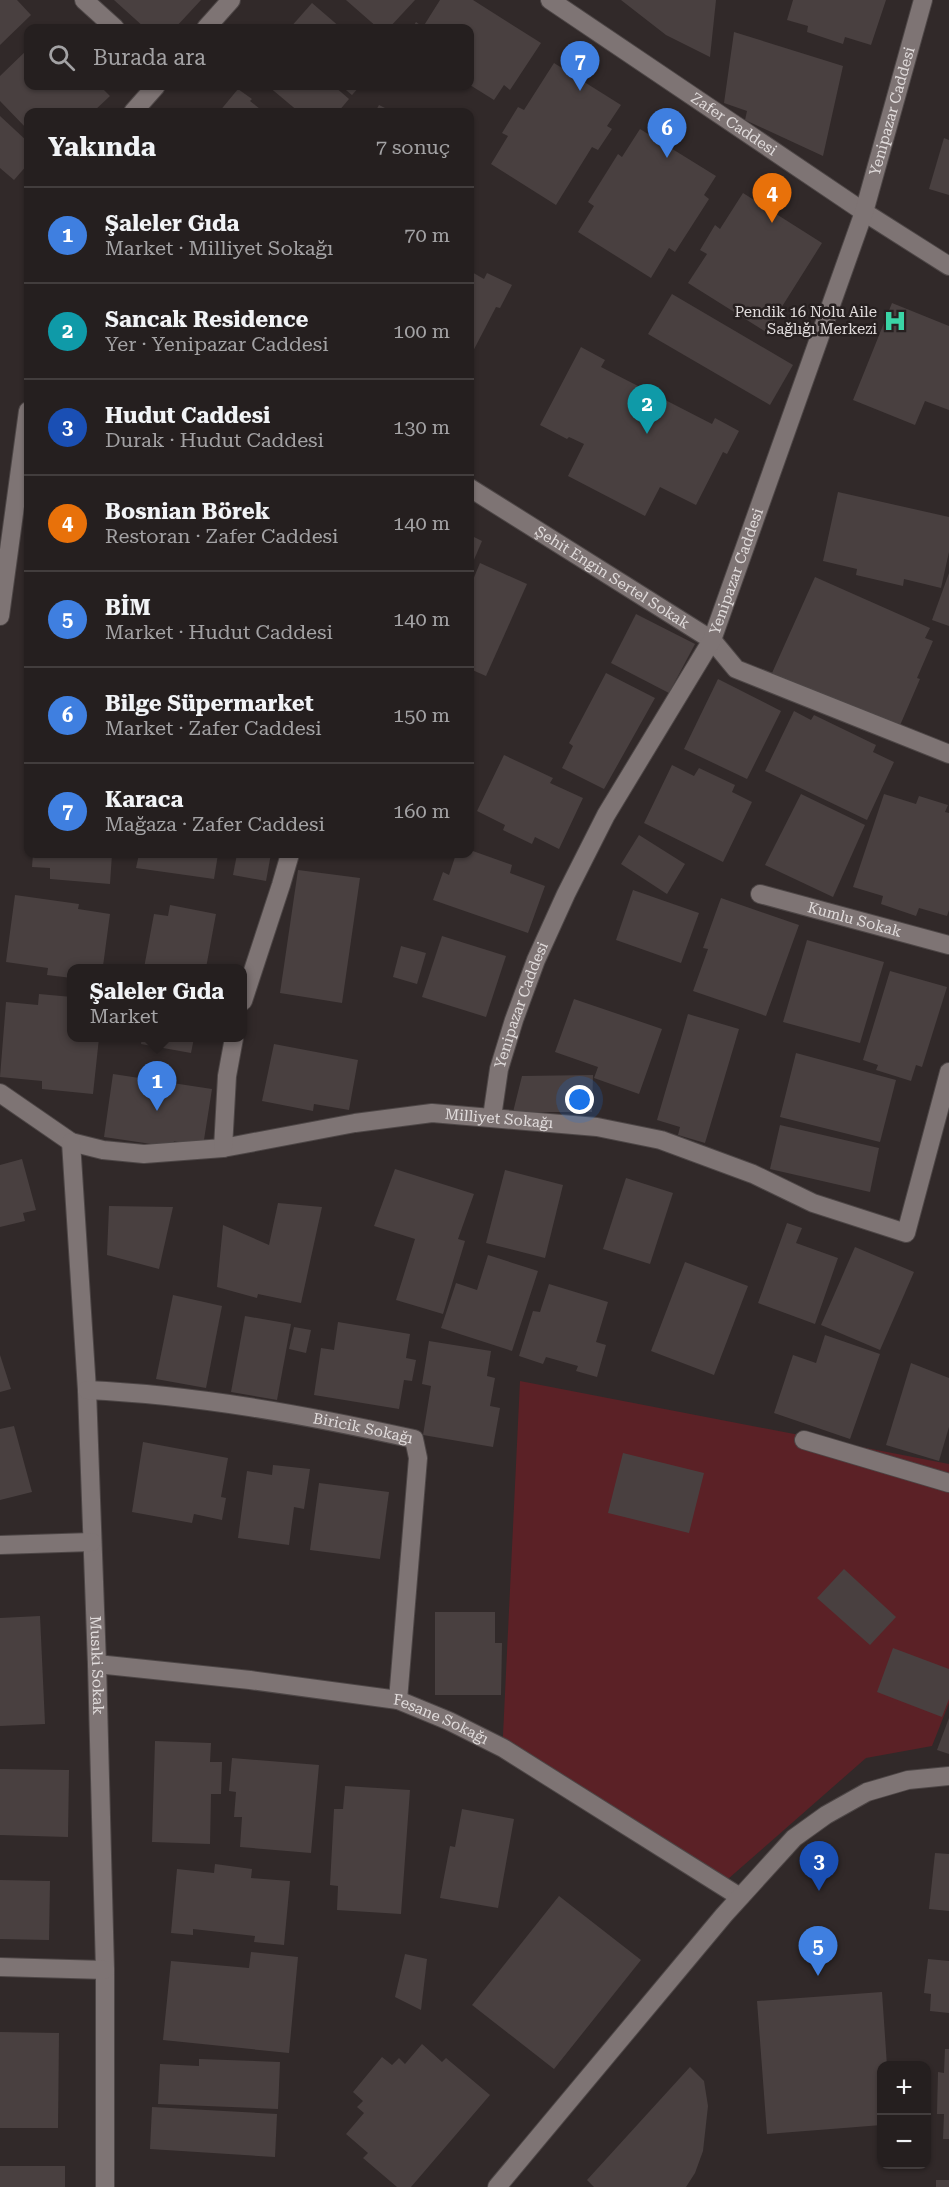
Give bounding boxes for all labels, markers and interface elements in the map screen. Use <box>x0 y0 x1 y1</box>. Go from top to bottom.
search box <box>24 24 474 90</box>
icon: search <box>45 41 78 74</box>
pin: 7 <box>560 42 600 91</box>
text: Burada ara <box>93 45 206 70</box>
street label: Yenipazar Caddesi <box>866 45 919 178</box>
street label: Zafer Caddesi <box>688 89 781 160</box>
pin: 6 <box>648 108 686 158</box>
text: Yakında <box>48 132 156 162</box>
text: 7 sonuç <box>376 135 450 159</box>
pin: 4 <box>752 174 792 223</box>
text: Şaleler Gıda <box>105 211 240 236</box>
text: 1 <box>62 223 73 247</box>
text: 70 m <box>404 223 450 247</box>
text: Market · Milliyet Sokağı <box>105 236 333 260</box>
place label: Pendik 16 Nolu Aile Sağlığı Merkezi <box>734 303 877 338</box>
text: Sancak Residence <box>105 307 308 332</box>
hospital icon: Pendik 16 Nolu Aile Sağlığı Merkezi <box>882 308 908 334</box>
text: 2 <box>62 319 73 343</box>
text: 100 m <box>393 319 450 343</box>
text: Yer · Yenipazar Caddesi <box>105 332 329 356</box>
pin: 2 <box>628 384 666 434</box>
text: Hudut Caddesi <box>105 403 270 428</box>
text: 3 <box>62 415 73 439</box>
text: 130 m <box>393 415 450 439</box>
text: Durak · Hudut Caddesi <box>105 428 324 452</box>
text: Bosnian Börek <box>105 499 270 524</box>
street label: Yenipazar Caddesi <box>706 506 767 637</box>
text: 4 <box>62 511 73 535</box>
text: 140 m <box>393 511 450 535</box>
street label: Şehit Engin Sertel Sokak <box>532 522 693 633</box>
text: Restoran · Zafer Caddesi <box>105 524 339 548</box>
text: BİM <box>105 595 151 620</box>
text: 5 <box>62 607 73 631</box>
text: 140 m <box>393 607 450 631</box>
text: Market · Hudut Caddesi <box>105 620 333 644</box>
text: Bilge Süpermarket <box>105 691 314 716</box>
text: 6 <box>62 703 73 727</box>
text: 150 m <box>393 703 450 727</box>
text: Market · Zafer Caddesi <box>105 716 322 740</box>
text: Karaca <box>105 787 183 812</box>
text: 7 <box>62 799 73 823</box>
text: 160 m <box>393 799 450 823</box>
text: Mağaza · Zafer Caddesi <box>105 812 325 836</box>
street label: Kumlu Sokak <box>806 898 904 941</box>
street label: Yenipazar Caddesi <box>491 939 552 1071</box>
popup <box>67 964 247 1042</box>
text: Şaleler Gıda <box>90 979 224 1004</box>
text: Market <box>90 1004 158 1028</box>
pin: 1 <box>138 1062 176 1111</box>
your location <box>565 1085 594 1114</box>
street label: Milliyet Sokağı <box>444 1105 554 1132</box>
street label: Biricik Sokağı <box>312 1409 415 1448</box>
street label: Musıki Sokak <box>86 1615 107 1716</box>
street label: Fesane Sokağı <box>392 1690 492 1748</box>
pin: 3 <box>800 1842 838 1891</box>
pin: 5 <box>798 1926 838 1976</box>
map controls <box>877 2061 931 2169</box>
button: + <box>877 2061 931 2115</box>
button: − <box>877 2115 931 2169</box>

